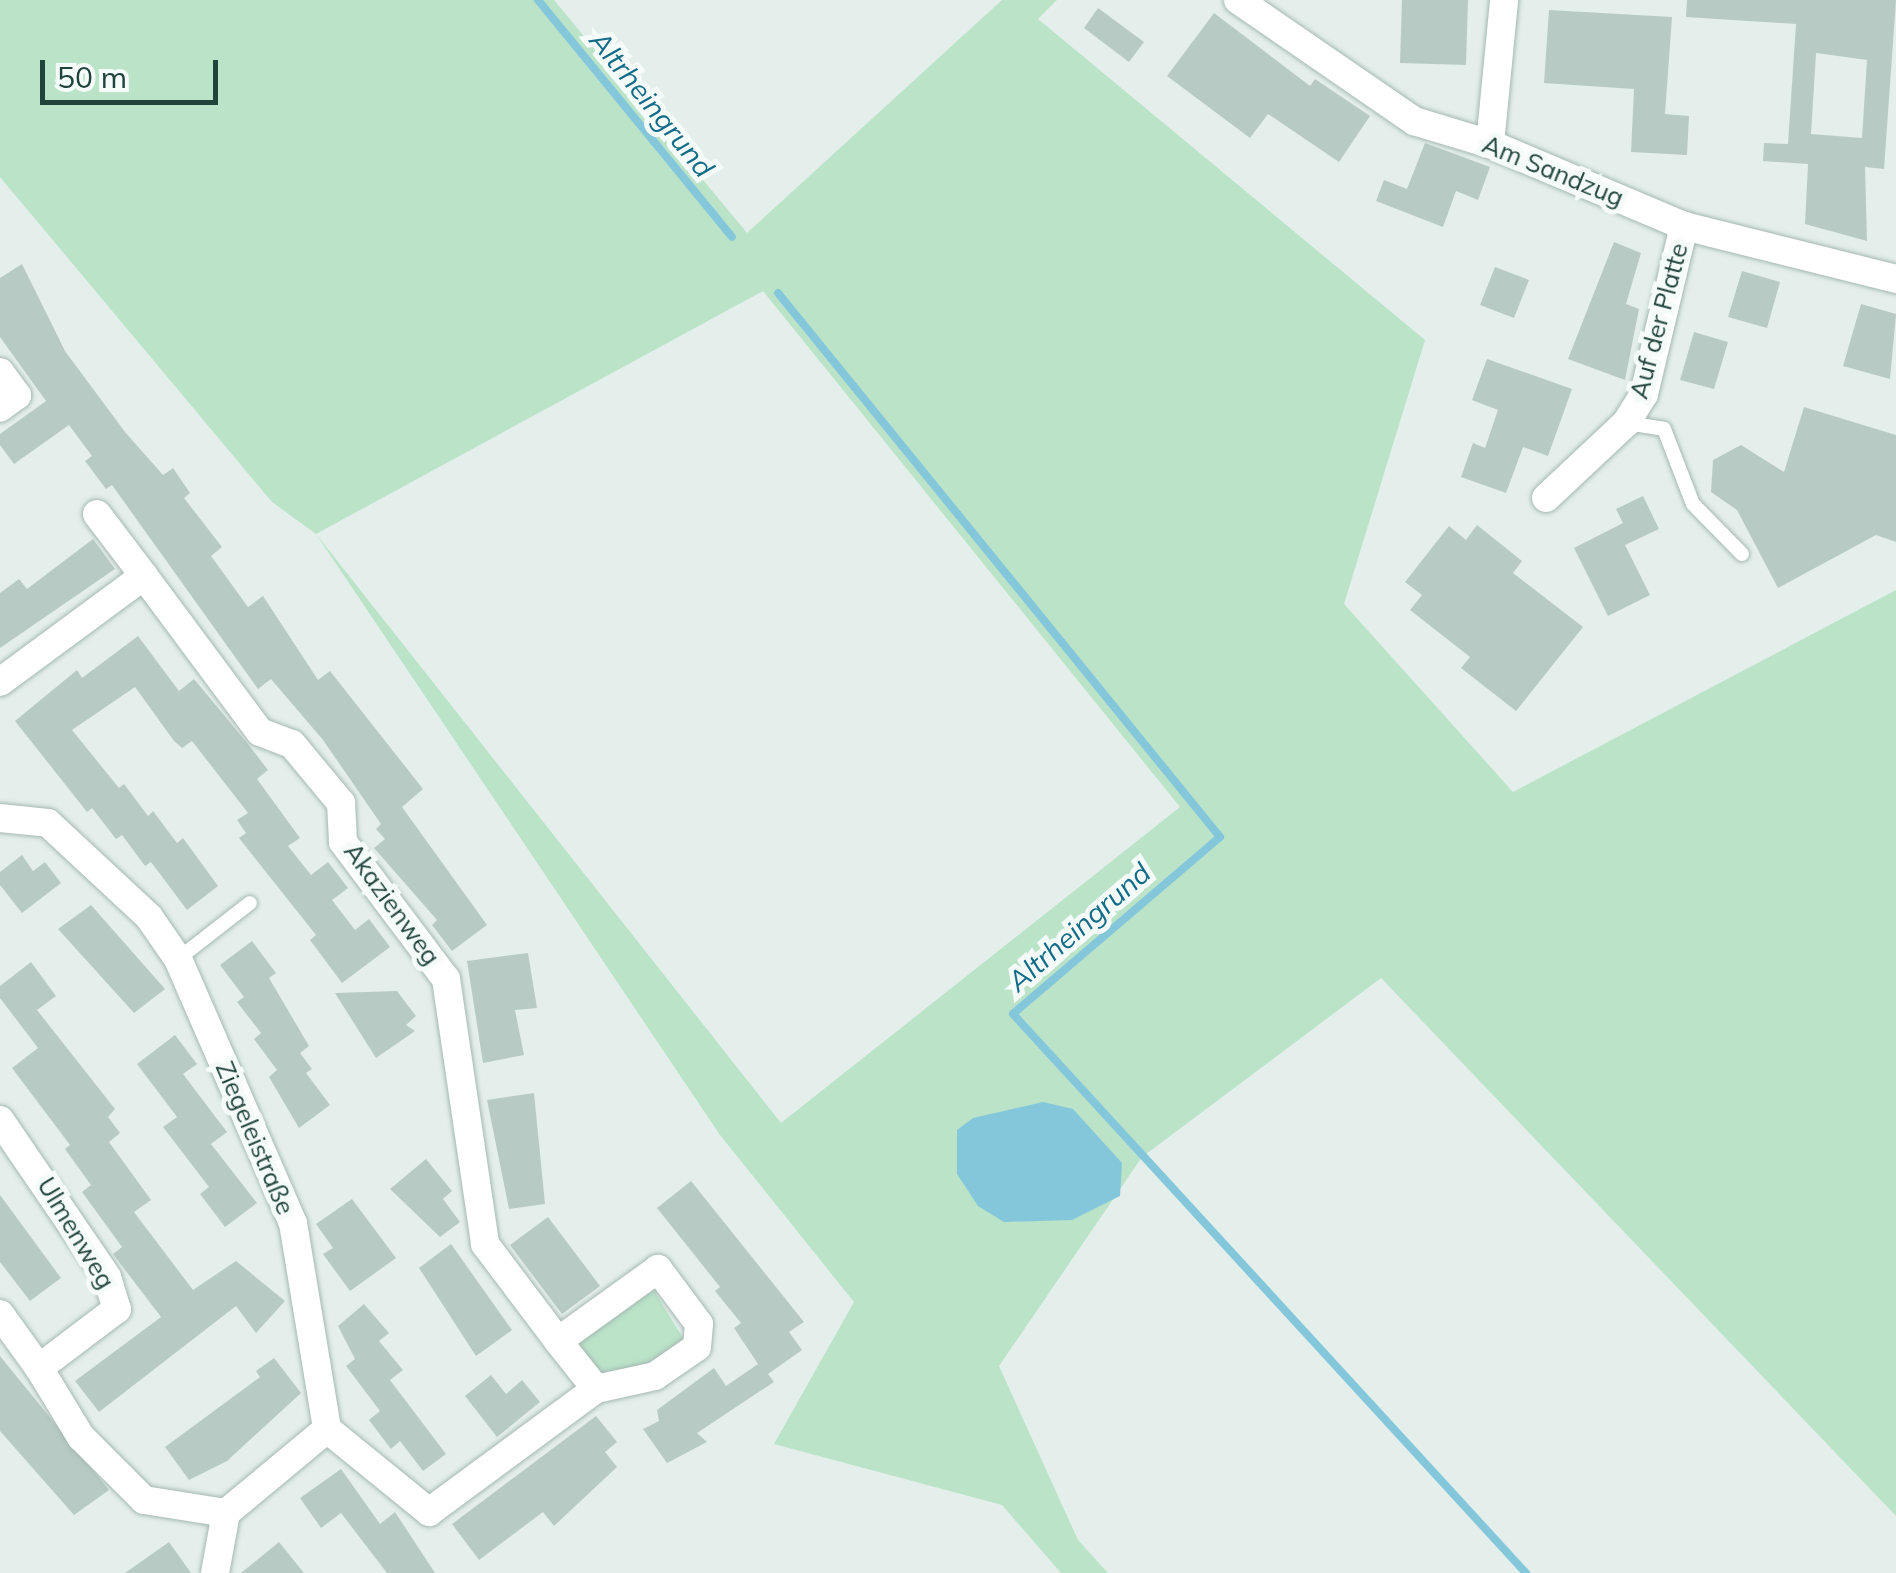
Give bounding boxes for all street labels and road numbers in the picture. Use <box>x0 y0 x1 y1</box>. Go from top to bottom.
street label: Am Sandzug <box>1478 129 1628 213</box>
street label: Auf der Platte <box>1624 240 1694 402</box>
street label: Akazienweg <box>338 837 446 971</box>
street label: Ziegeleistraße <box>209 1057 301 1219</box>
street label: Ulmenweg <box>31 1172 121 1294</box>

